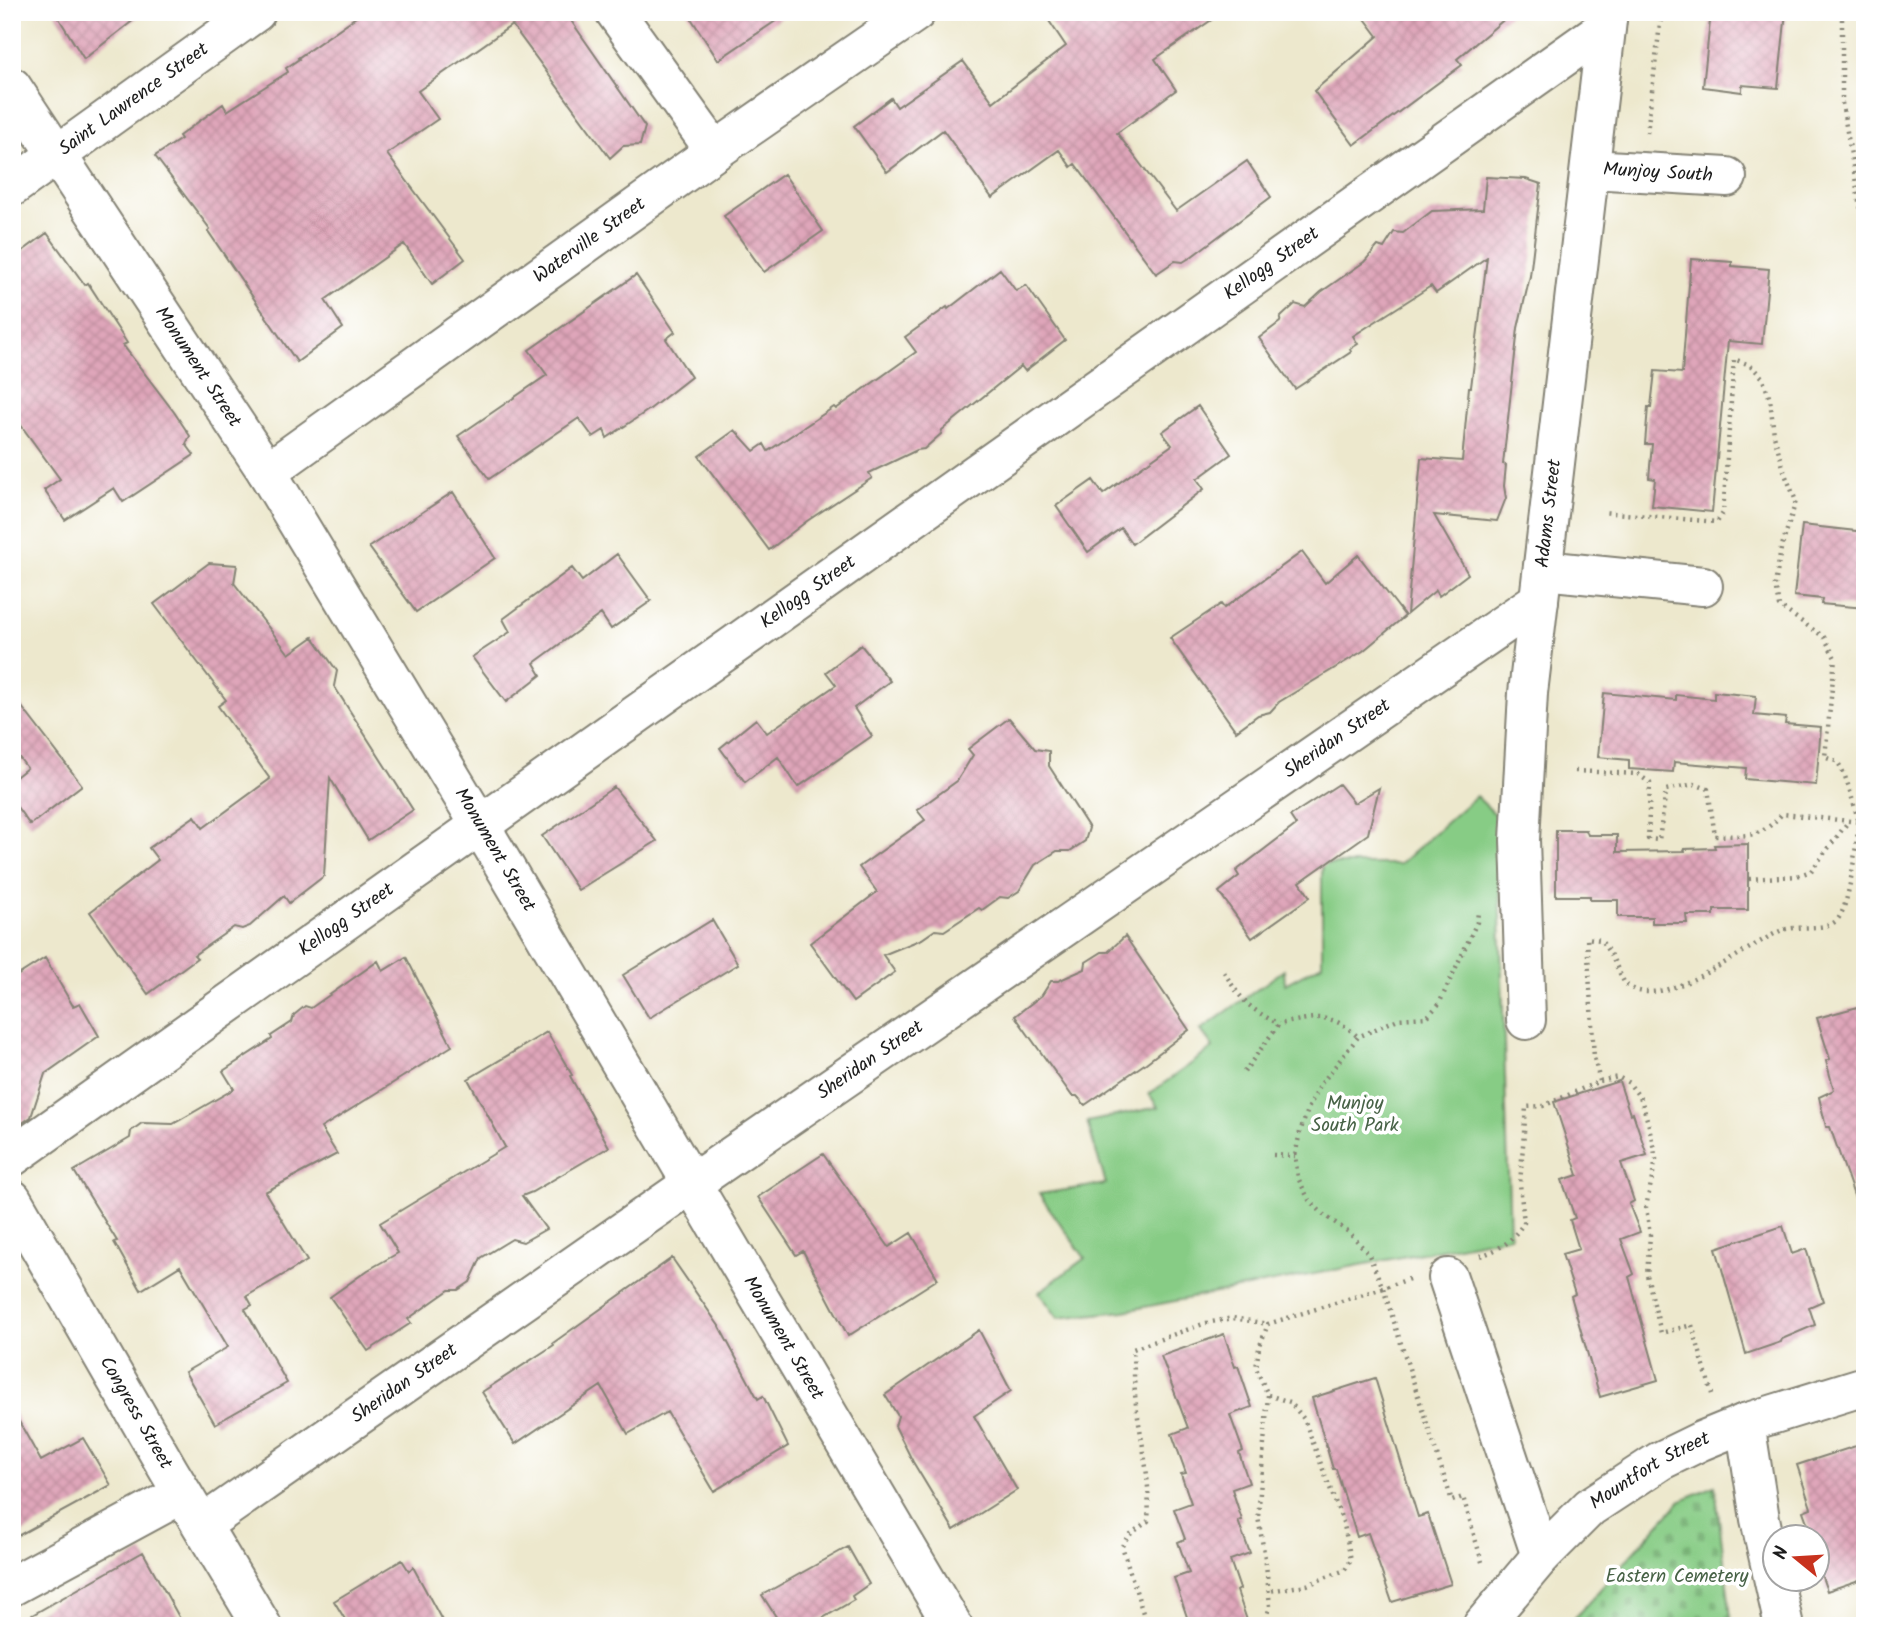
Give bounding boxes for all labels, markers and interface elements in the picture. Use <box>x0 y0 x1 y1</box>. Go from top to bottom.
street label: Saint Lawrence Street <box>53 35 216 164</box>
street label: Munjoy South <box>1602 155 1713 191</box>
street label: Waterville Street <box>527 190 653 291</box>
street label: Kellogg Street <box>1217 219 1326 309</box>
street label: Monument Street <box>146 301 249 434</box>
street label: Adams Street <box>1528 457 1570 569</box>
street label: Kellogg Street <box>754 548 863 637</box>
street label: Sheridan Street <box>1278 691 1398 786</box>
street label: Monument Street <box>446 782 544 918</box>
street label: Kellogg Street <box>292 875 401 964</box>
street label: Sheridan Street <box>811 1013 931 1108</box>
park label: Munjoy South Park <box>1311 1089 1399 1141</box>
street label: Monument Street <box>735 1270 832 1407</box>
street label: Sheridan Street <box>345 1336 465 1432</box>
street label: Congress Street <box>91 1351 180 1476</box>
street label: Mountfort Street <box>1584 1424 1715 1518</box>
north arrow <box>1762 1522 1832 1592</box>
text: N <box>1766 1543 1798 1564</box>
park label: Eastern Cemetery <box>1606 1562 1749 1592</box>

